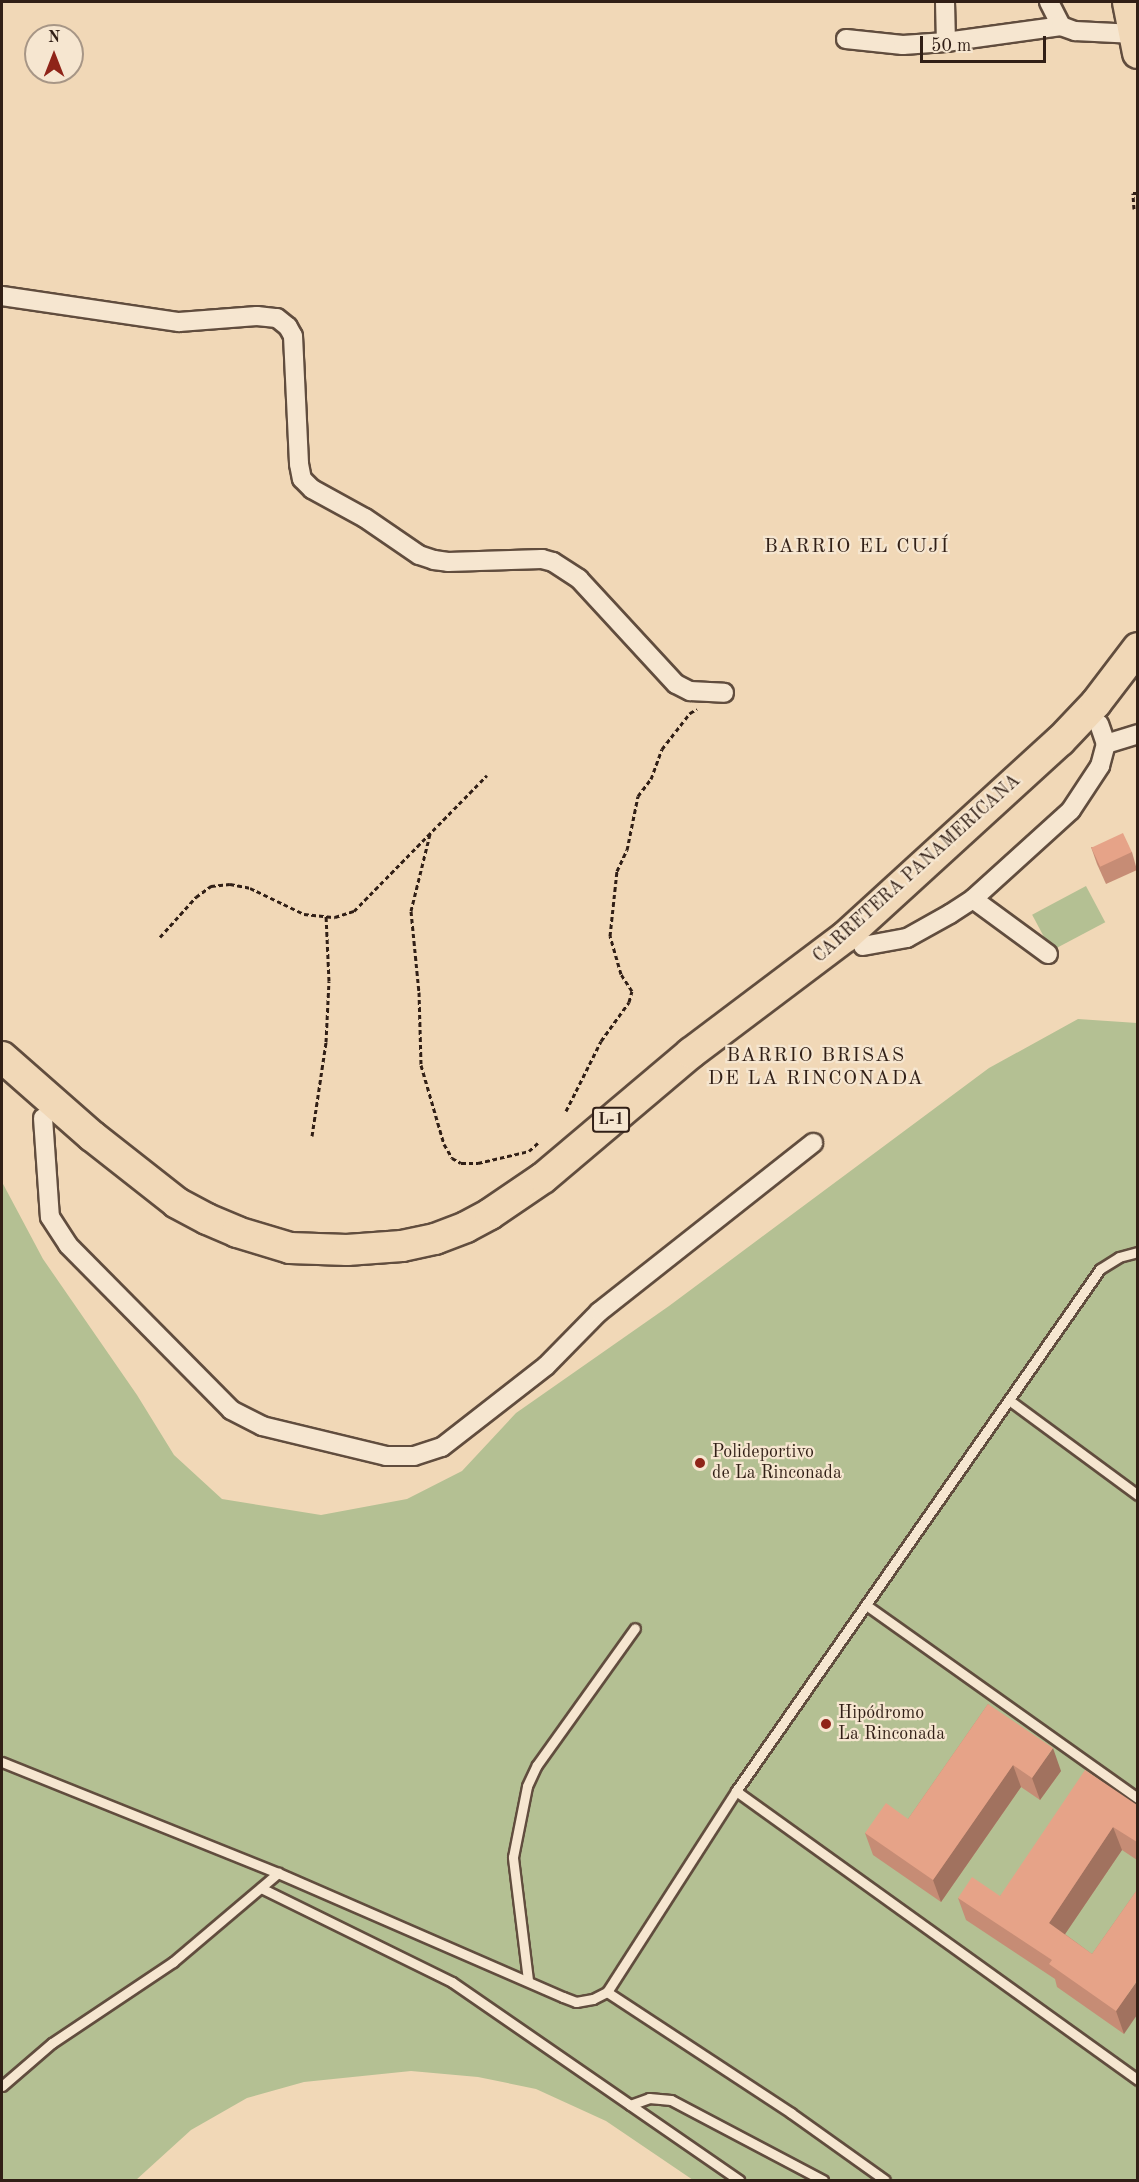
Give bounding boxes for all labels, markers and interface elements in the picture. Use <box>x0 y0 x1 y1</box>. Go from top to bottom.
north arrow <box>24 24 84 84</box>
scale bar <box>923 24 1049 62</box>
text: N <box>48 30 60 46</box>
text: 50 m <box>931 37 971 55</box>
district label: BARRIO EL CUJÍ <box>764 535 950 559</box>
street label: CARRETERA PANAMERICANA <box>809 770 1025 968</box>
district label: BARRIO BRISAS DE LA RINCONADA <box>708 1045 924 1092</box>
road number: L-1 <box>592 1107 630 1133</box>
place label: Polideportivo de La Rinconada <box>712 1442 842 1484</box>
marker: Polideportivo de La Rinconada <box>693 1456 707 1470</box>
place label: Hipódromo La Rinconada <box>838 1703 945 1746</box>
marker: Hipódromo La Rinconada <box>819 1717 833 1731</box>

